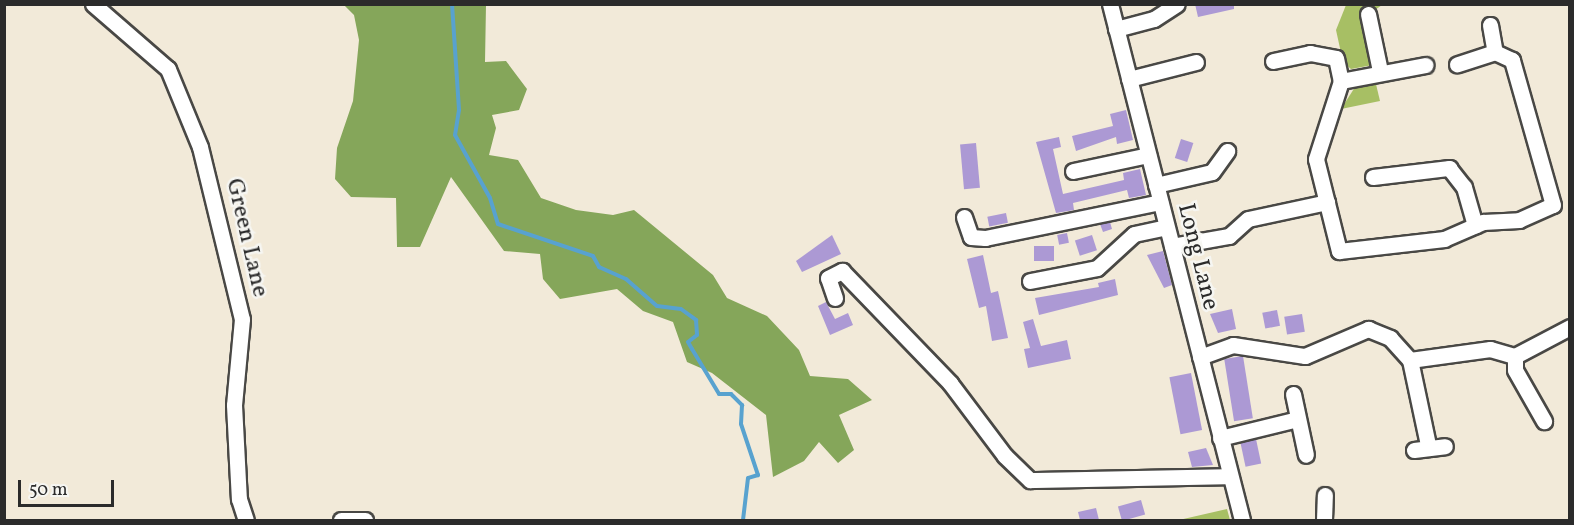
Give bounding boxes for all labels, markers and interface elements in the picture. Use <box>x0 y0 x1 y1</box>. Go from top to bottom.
street label: Green Lane <box>218 176 274 300</box>
street label: Long Lane <box>1170 201 1224 313</box>
scale bar <box>21 468 117 506</box>
text: 50 m <box>29 478 68 503</box>

